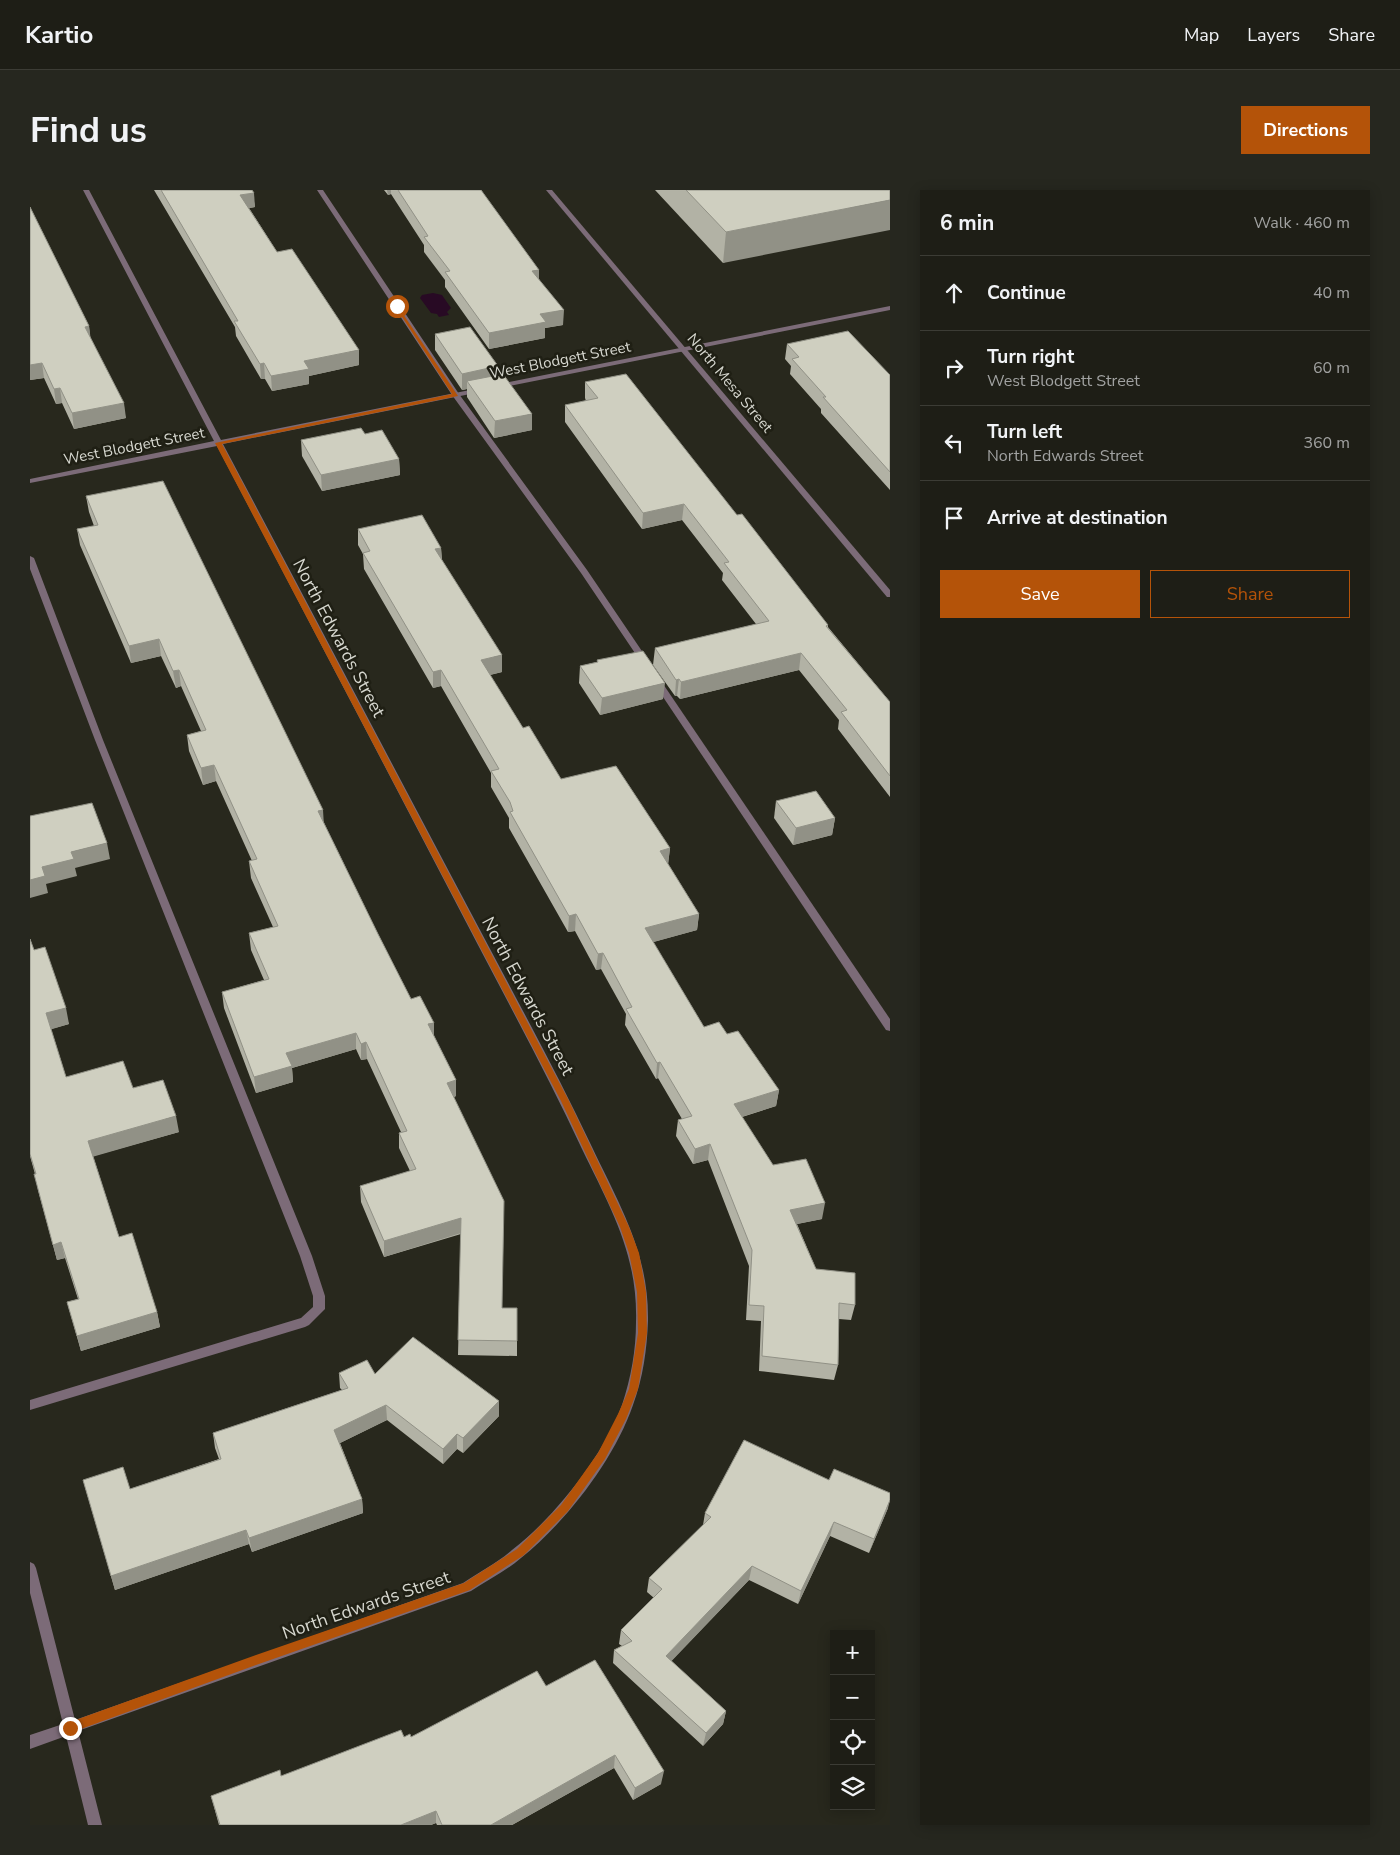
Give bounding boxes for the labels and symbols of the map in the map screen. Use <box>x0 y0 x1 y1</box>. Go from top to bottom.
route start <box>386 295 409 318</box>
street label: North Mesa Street <box>683 329 778 437</box>
street label: West Blodgett Street <box>488 336 633 383</box>
street label: West Blodgett Street <box>62 422 207 469</box>
street label: North Edwards Street <box>287 555 391 722</box>
street label: North Edwards Street <box>476 913 580 1080</box>
street label: North Edwards Street <box>279 1565 454 1645</box>
route end <box>59 1717 82 1740</box>

